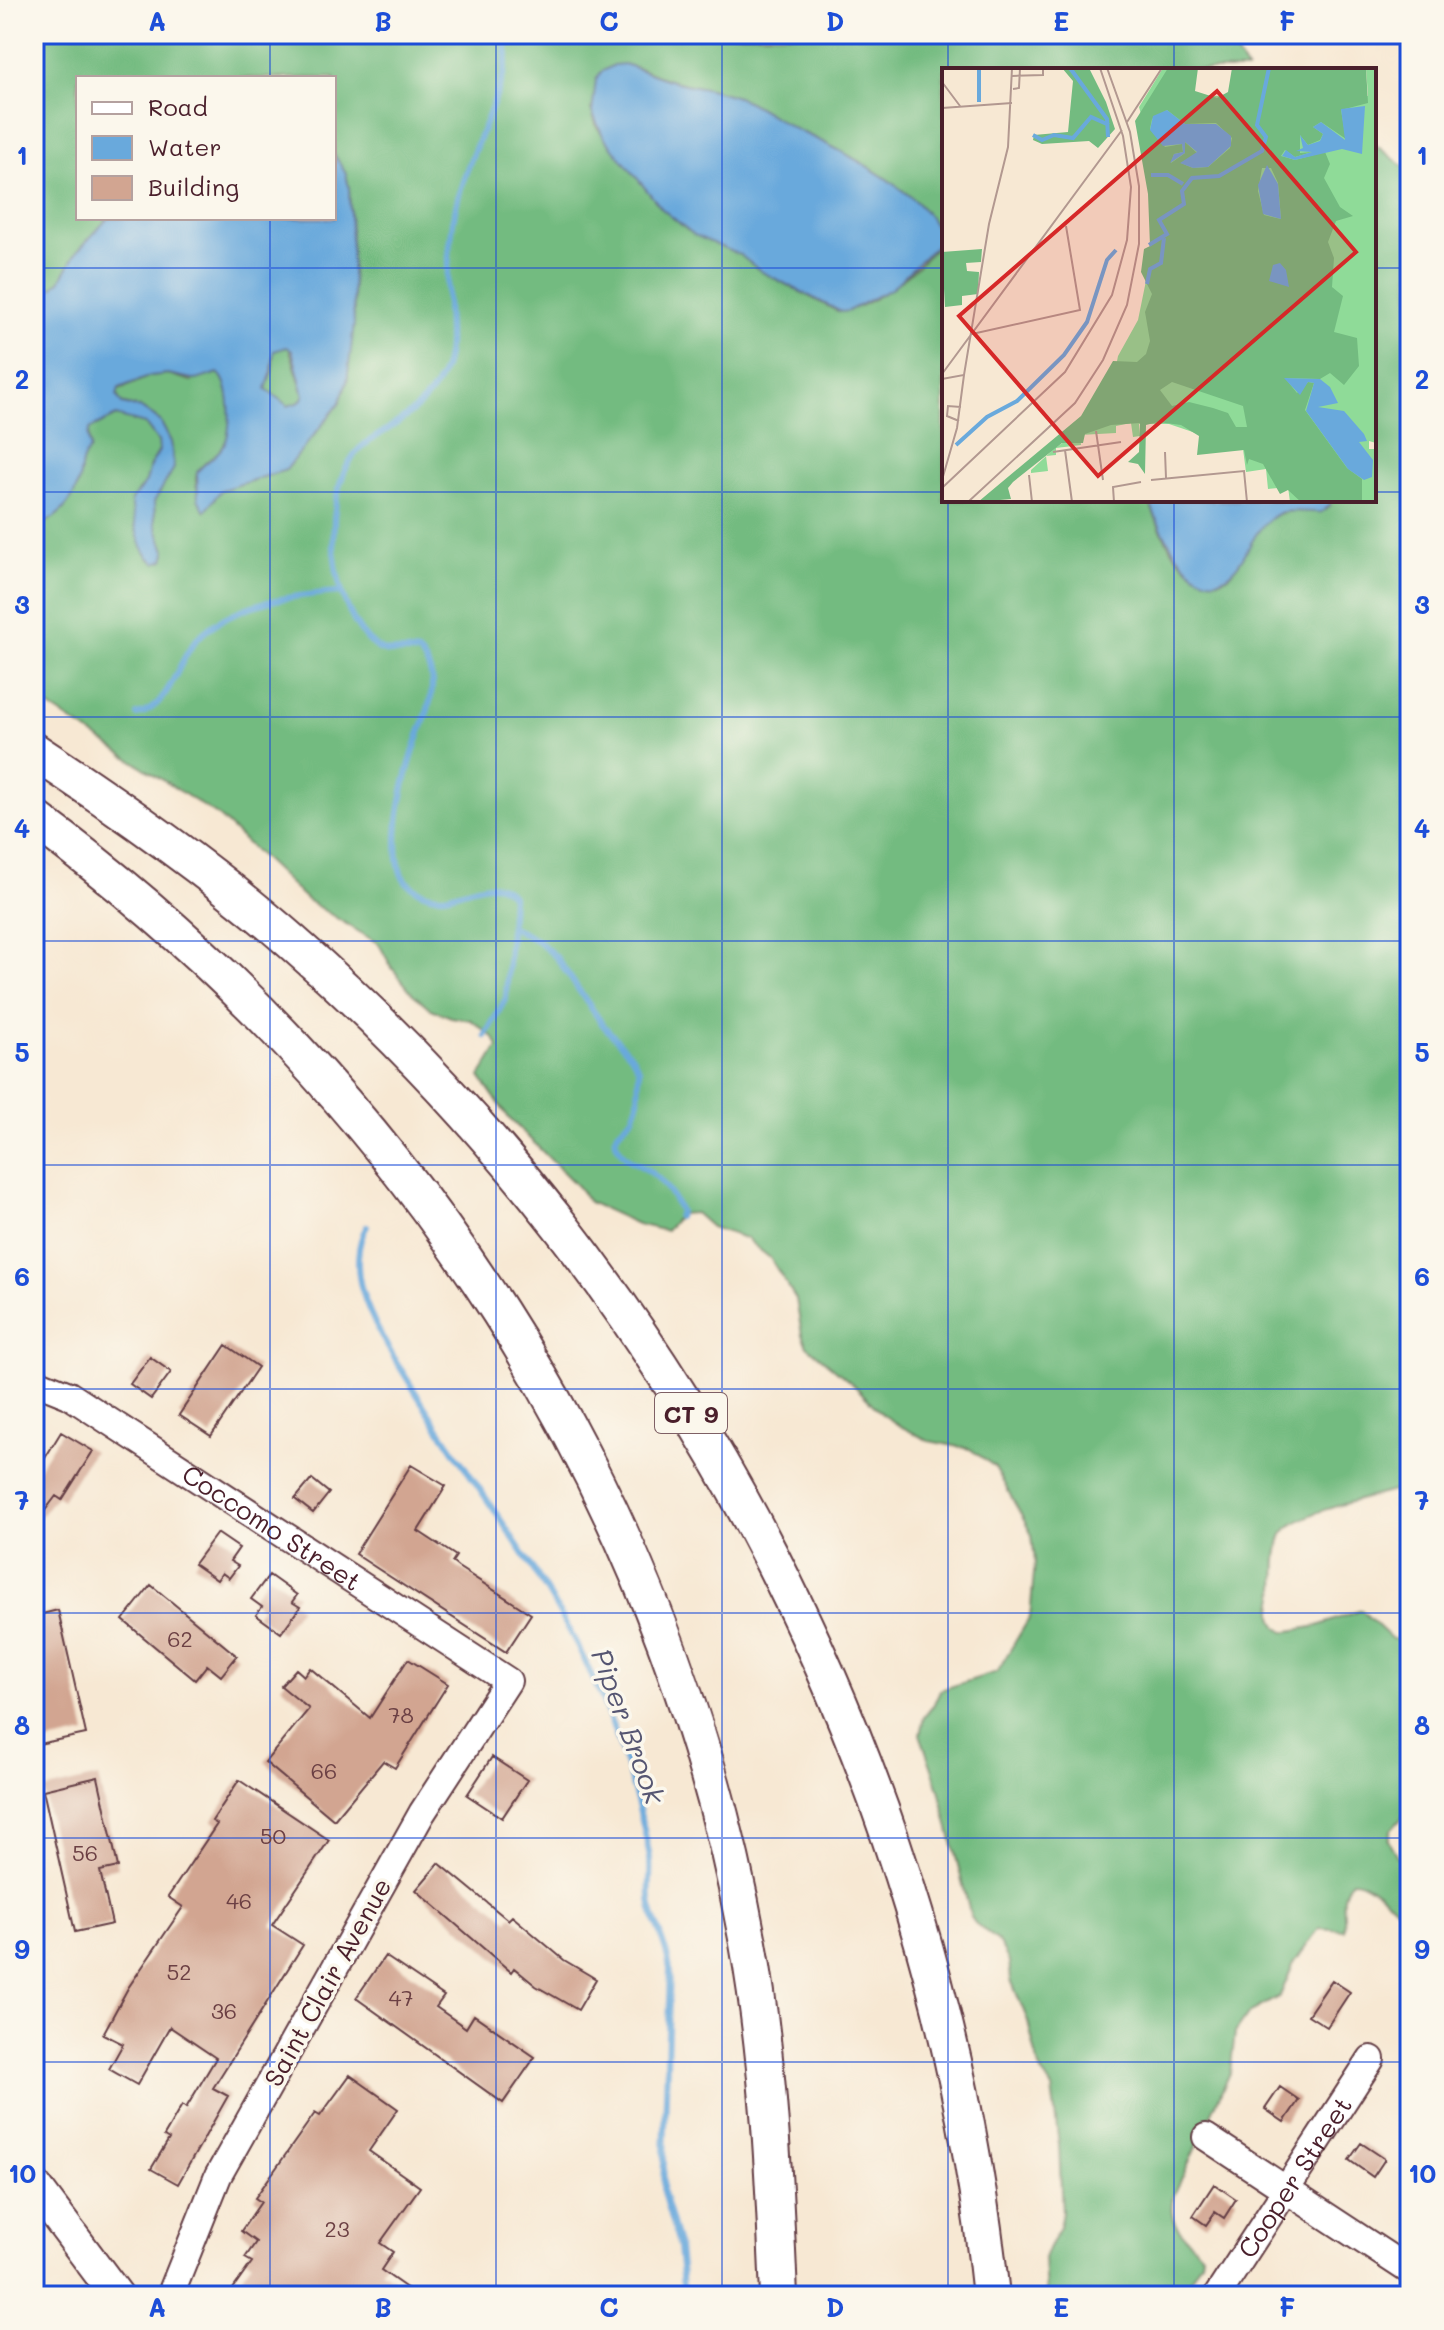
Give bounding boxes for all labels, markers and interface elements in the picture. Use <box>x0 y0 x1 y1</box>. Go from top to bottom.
text: A <box>148 4 166 38</box>
text: B <box>374 4 392 38</box>
text: C <box>599 4 619 38</box>
text: D <box>826 4 844 38</box>
text: E <box>1053 4 1069 38</box>
text: F <box>1279 4 1295 38</box>
inset map <box>942 68 1376 502</box>
legend <box>76 76 336 220</box>
text: Road <box>148 91 208 122</box>
text: Water <box>148 131 222 162</box>
text: 1 <box>16 138 28 172</box>
text: 1 <box>1416 138 1428 172</box>
text: Building <box>148 171 239 202</box>
text: 2 <box>15 362 29 396</box>
text: 2 <box>1415 362 1429 396</box>
text: 3 <box>14 587 30 621</box>
text: 3 <box>1414 587 1430 621</box>
text: 4 <box>14 811 30 845</box>
text: 4 <box>1414 811 1430 845</box>
text: 5 <box>14 1035 30 1069</box>
text: 5 <box>1414 1035 1430 1069</box>
text: 6 <box>14 1259 30 1293</box>
text: 6 <box>1414 1259 1430 1293</box>
road number: CT 9 <box>655 1393 727 1433</box>
street label: Coccomo Street <box>176 1456 368 1598</box>
text: 7 <box>15 1483 29 1517</box>
text: 7 <box>1415 1483 1429 1517</box>
house number: 62 <box>167 1624 193 1653</box>
water label: Piper Brook <box>584 1643 674 1810</box>
house number: 78 <box>388 1700 414 1729</box>
text: 8 <box>14 1708 30 1742</box>
text: 8 <box>1414 1708 1430 1742</box>
house number: 66 <box>311 1756 337 1785</box>
house number: 50 <box>260 1821 286 1850</box>
house number: 56 <box>72 1838 98 1867</box>
street label: Saint Clair Avenue <box>256 1872 398 2092</box>
house number: 46 <box>226 1886 252 1915</box>
text: 9 <box>14 1932 30 1966</box>
text: 9 <box>1414 1932 1430 1966</box>
house number: 52 <box>166 1957 192 1986</box>
house number: 47 <box>388 1983 414 2012</box>
house number: 36 <box>211 1996 237 2025</box>
street label: Cooper Street <box>1229 2090 1359 2264</box>
text: 10 <box>8 2156 36 2190</box>
text: 10 <box>1408 2156 1436 2190</box>
house number: 23 <box>324 2214 350 2243</box>
text: A <box>148 2290 166 2324</box>
text: B <box>374 2290 392 2324</box>
text: C <box>599 2290 619 2324</box>
text: D <box>826 2290 844 2324</box>
text: E <box>1053 2290 1069 2324</box>
text: F <box>1279 2290 1295 2324</box>

